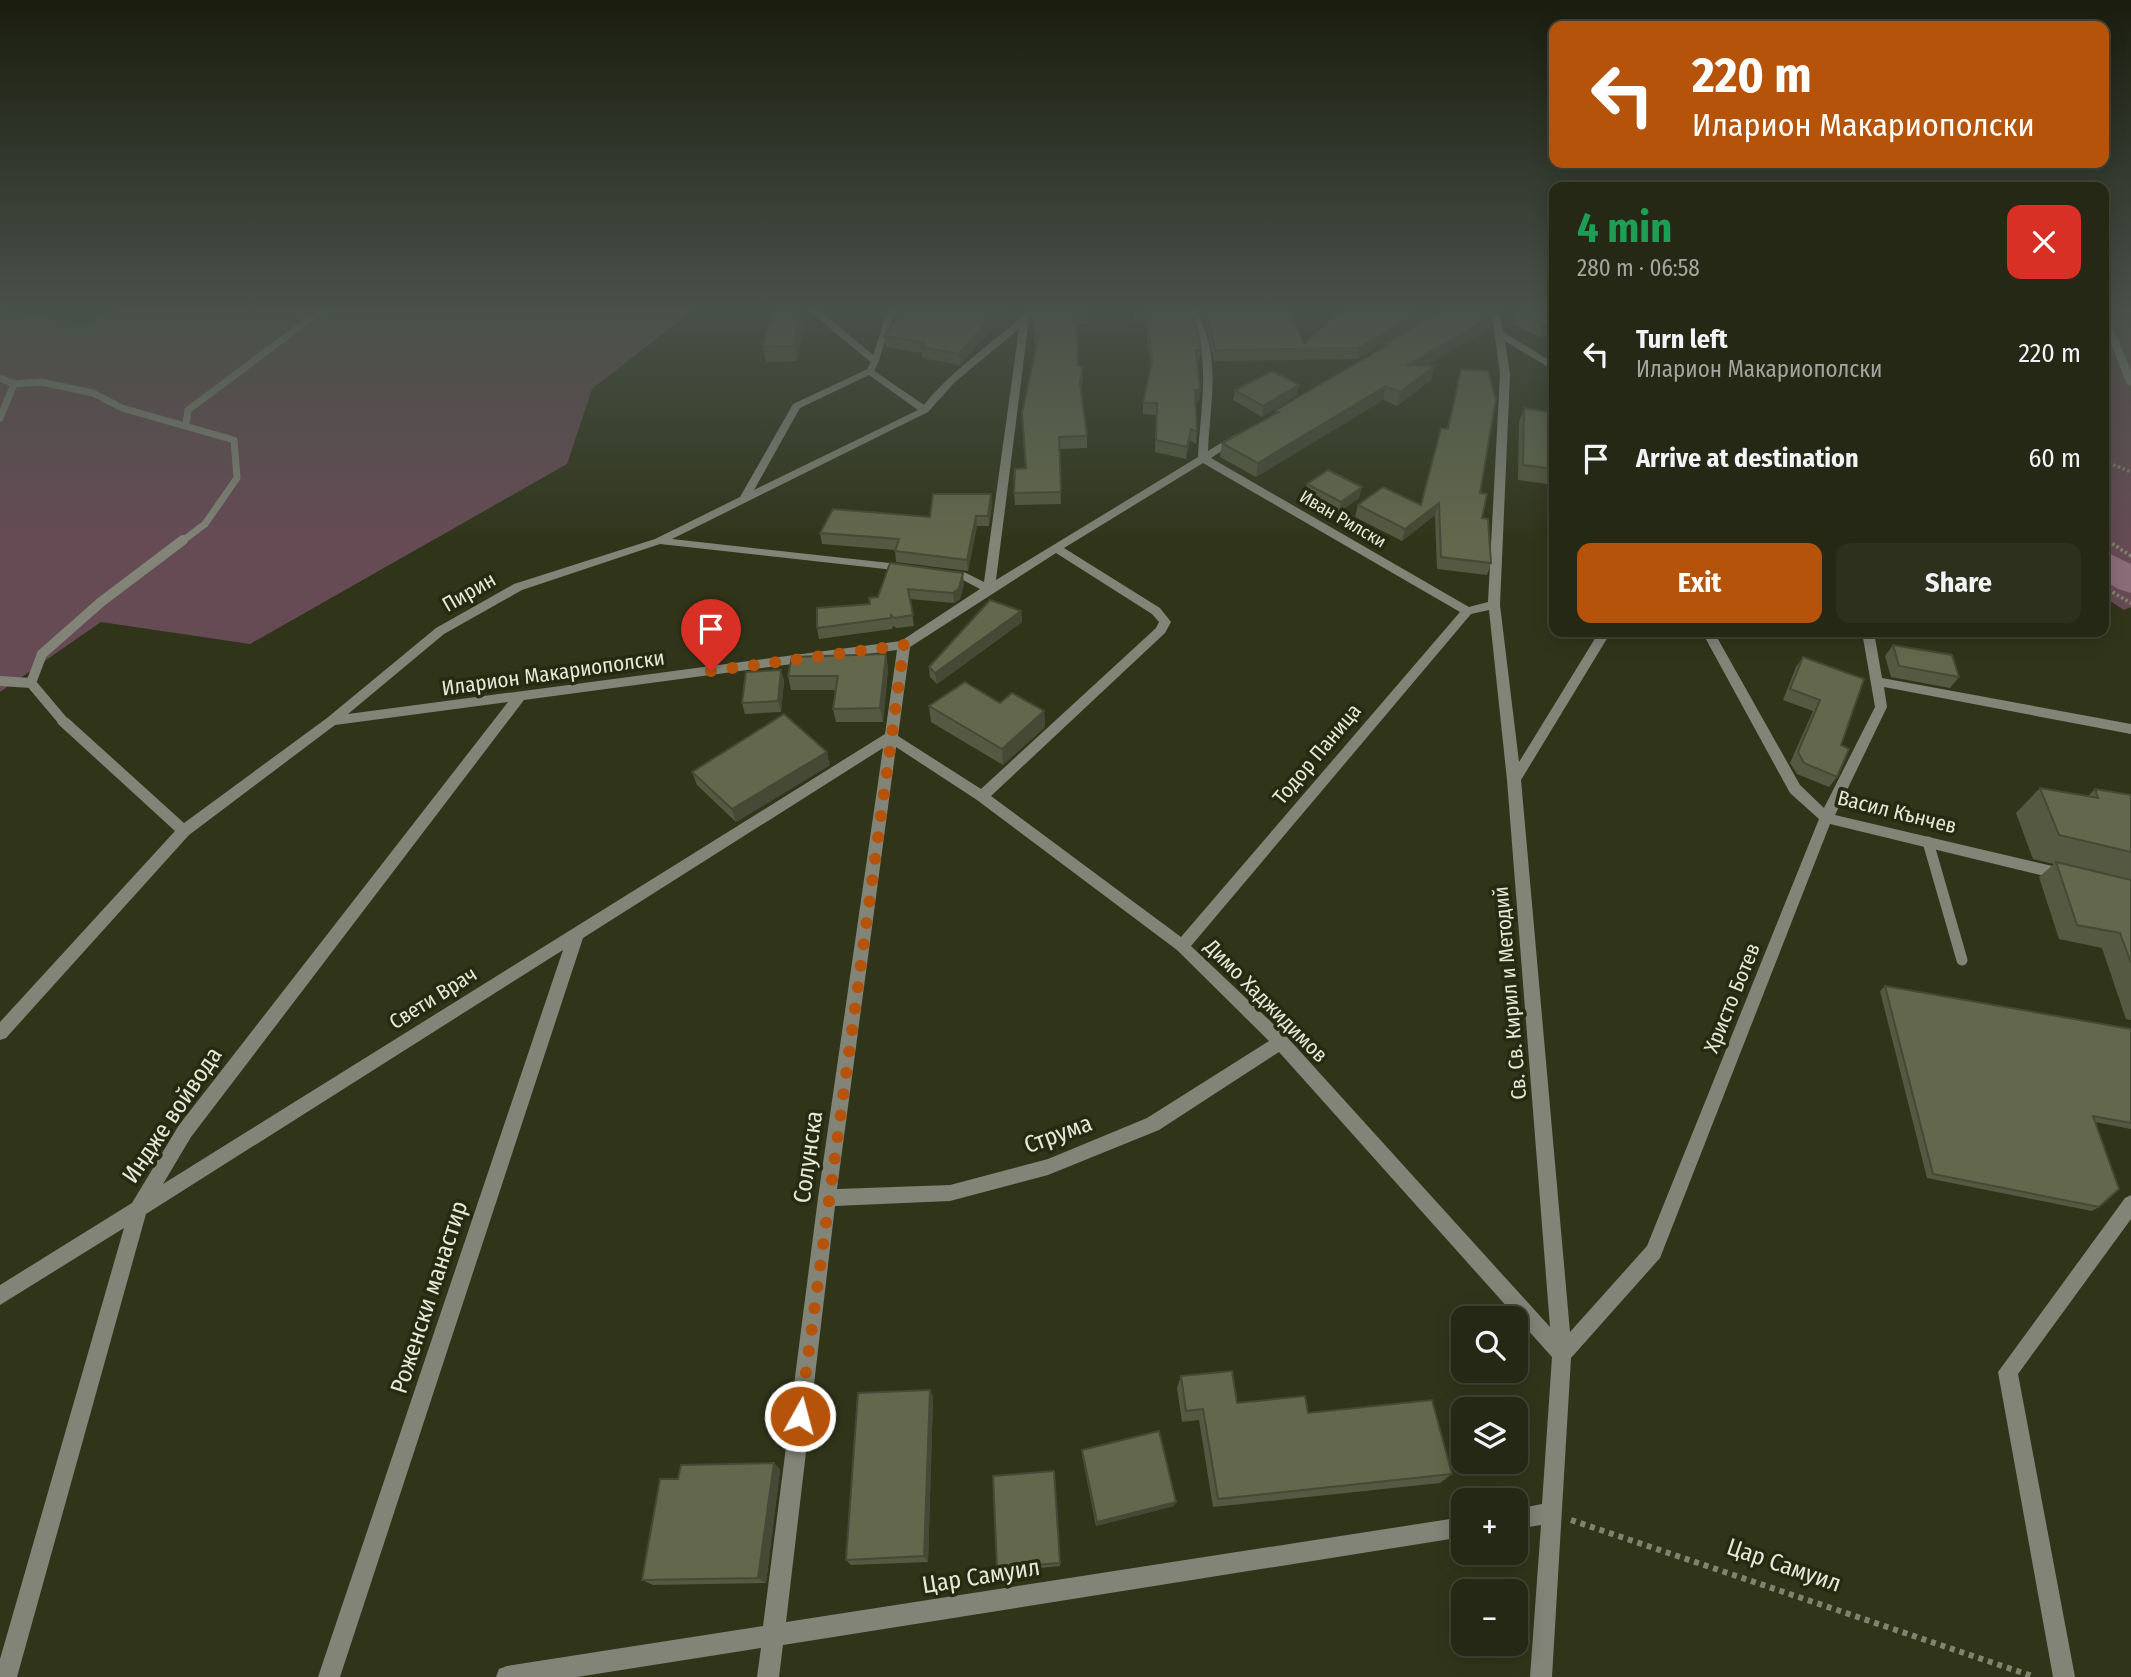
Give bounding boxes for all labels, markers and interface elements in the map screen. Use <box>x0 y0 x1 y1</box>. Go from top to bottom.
text: 220 m <box>1692 46 1812 105</box>
icon: left <box>1577 49 1668 140</box>
text: Иларион Макариополски <box>1692 106 2035 144</box>
text: 4 min <box>1577 203 1672 253</box>
button: close <box>2007 205 2081 279</box>
text: 280 m · 06:58 <box>1577 254 1700 282</box>
text: Turn left <box>1636 324 1728 355</box>
icon: left <box>1577 335 1615 373</box>
text: 220 m <box>2018 338 2081 369</box>
text: Иларион Макариополски <box>1636 355 1882 383</box>
icon: arrive <box>1577 440 1615 478</box>
text: Arrive at destination <box>1636 443 1859 474</box>
text: 60 m <box>2028 443 2081 474</box>
street label: Иван Рилски <box>1296 485 1390 553</box>
button: Exit <box>1577 543 1822 623</box>
button: Share <box>1836 543 2081 623</box>
street label: Пирин <box>438 566 500 618</box>
pin <box>681 599 741 671</box>
icon: arrive <box>692 610 730 648</box>
street label: Иларион Макариополски <box>440 644 666 702</box>
street label: Тодор Паница <box>1267 698 1367 810</box>
street label: Васил Кънчев <box>1835 785 1959 839</box>
street label: Св. Св. Кирил и Методий <box>1488 885 1532 1101</box>
street label: Димо Хаджидимов <box>1198 933 1333 1068</box>
street label: Христо Ботев <box>1698 939 1766 1057</box>
street label: Свети Врач <box>384 961 482 1035</box>
street label: Индже войвода <box>116 1042 228 1188</box>
street label: Солунска <box>788 1109 828 1205</box>
street label: Струма <box>1020 1109 1096 1159</box>
street label: Роженски манастир <box>385 1197 473 1397</box>
map controls <box>1451 1306 1528 1656</box>
button: search <box>1451 1306 1528 1383</box>
position arrow <box>763 1379 837 1453</box>
button: layers <box>1451 1397 1528 1474</box>
button: + <box>1451 1488 1528 1565</box>
street label: Цар Самуил <box>1723 1532 1845 1598</box>
street label: Цар Самуил <box>920 1553 1042 1599</box>
button: − <box>1451 1579 1528 1656</box>

